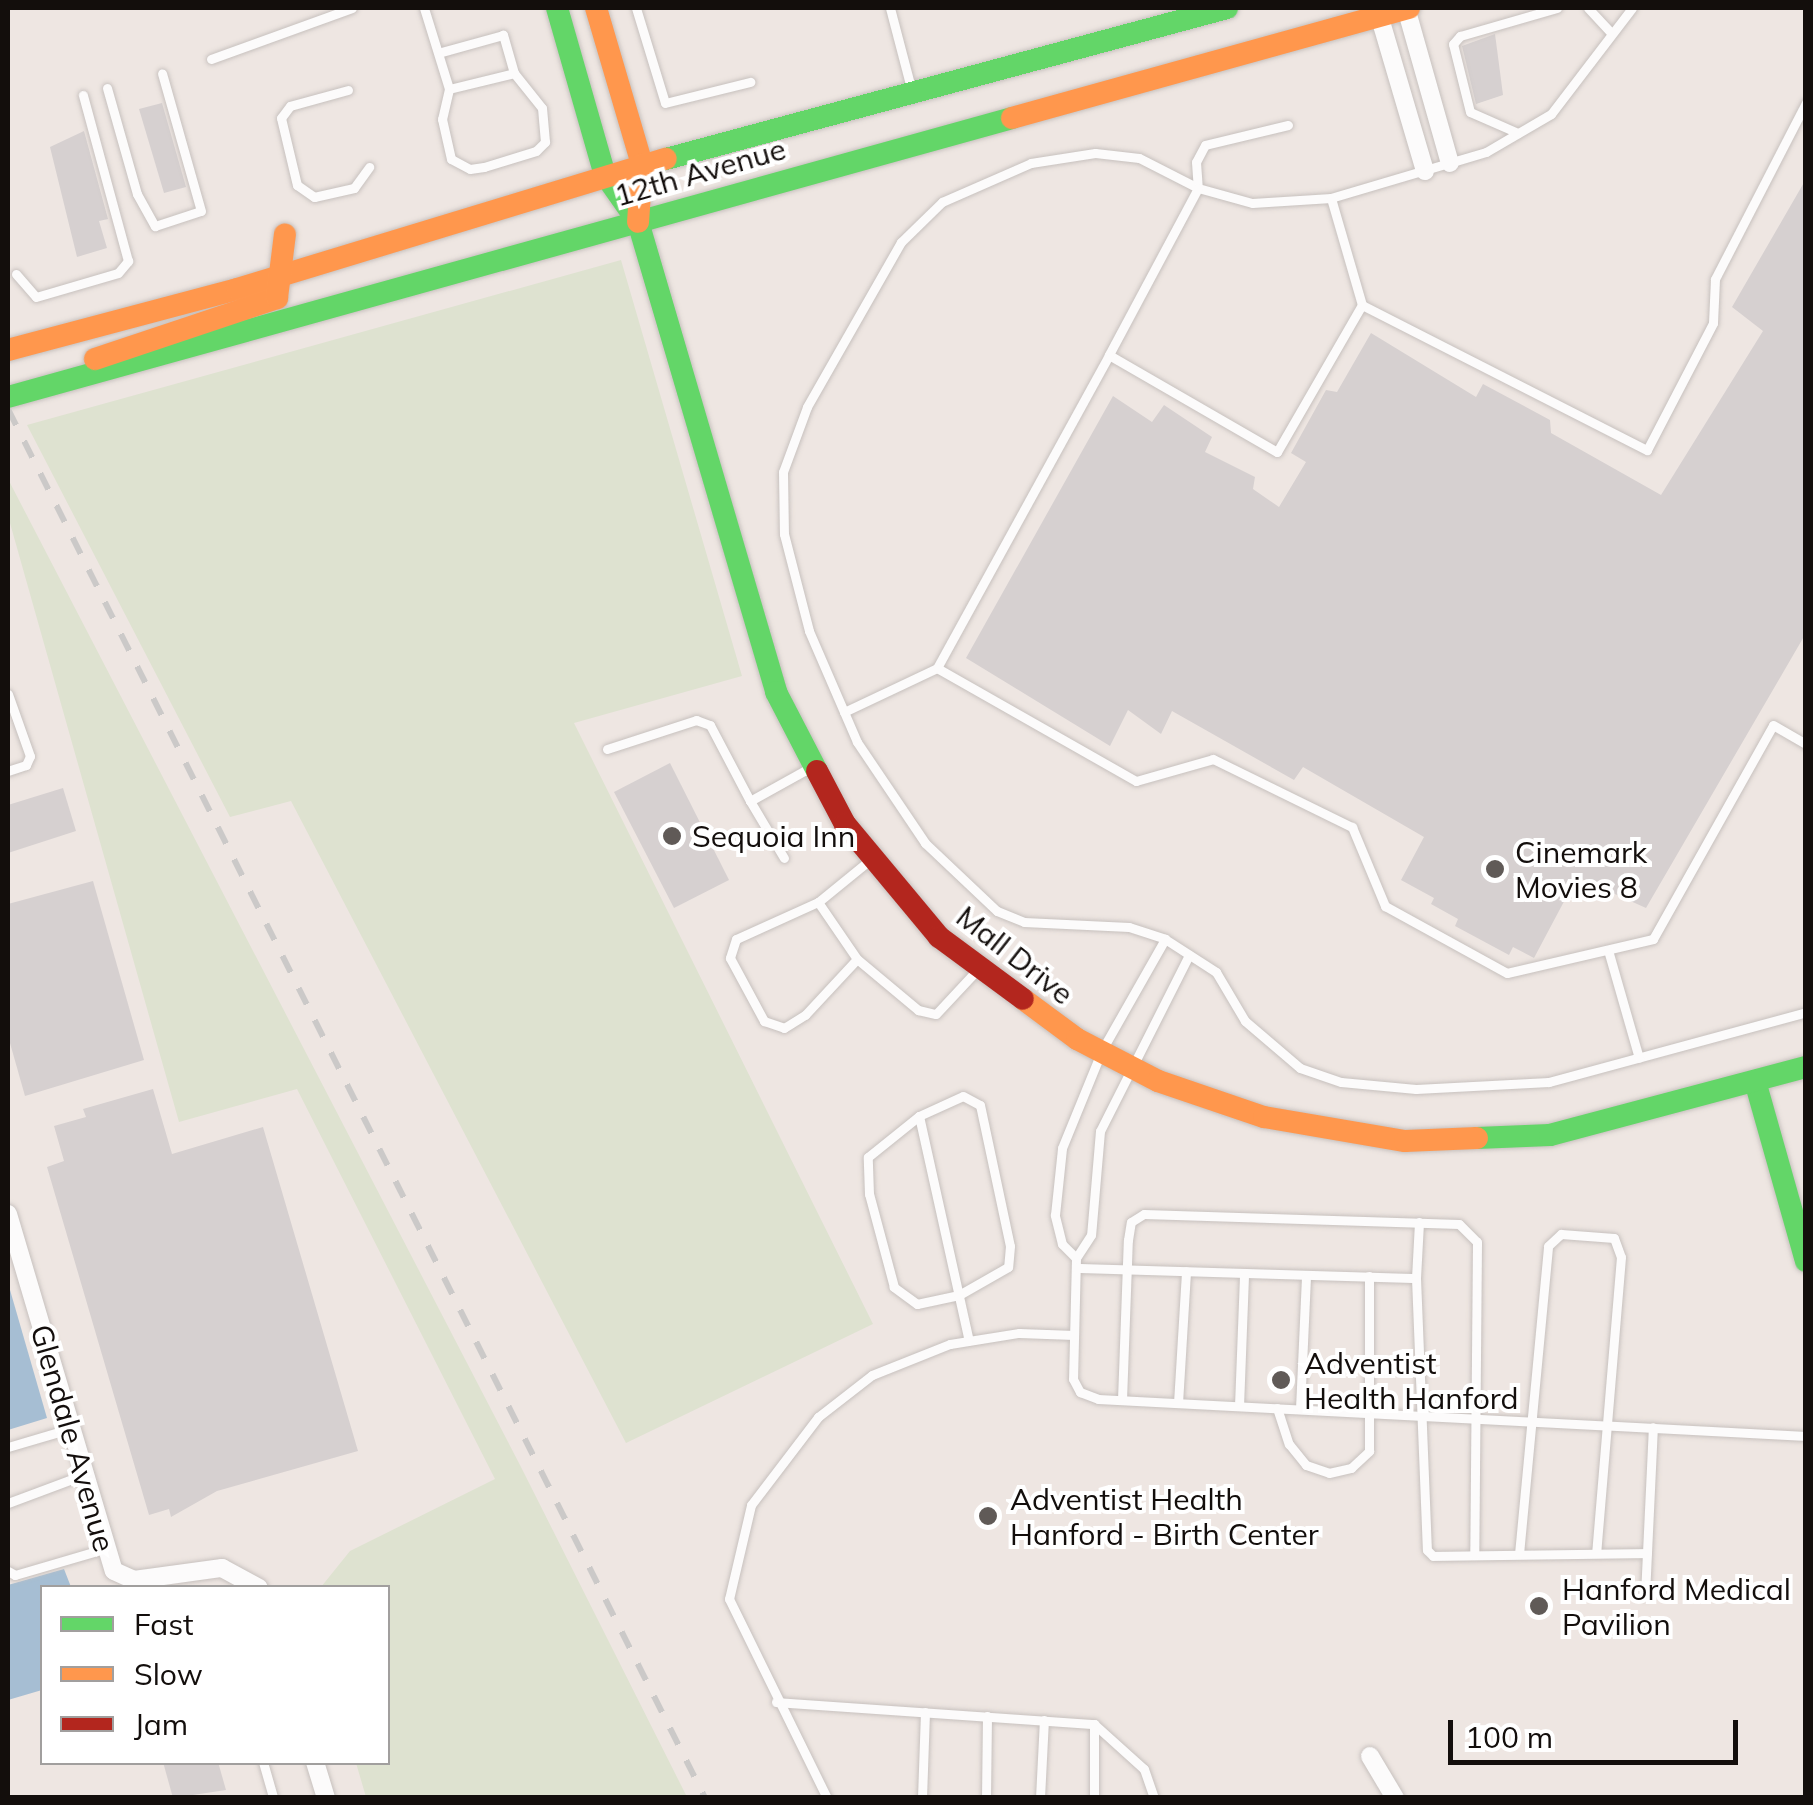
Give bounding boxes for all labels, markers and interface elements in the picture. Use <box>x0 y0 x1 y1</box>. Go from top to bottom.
street label: 12th Avenue <box>610 130 790 214</box>
place label: Sequoia Inn <box>692 818 855 854</box>
marker: Sequoia Inn <box>661 825 683 847</box>
place label: Cinemark Movies 8 <box>1515 834 1647 904</box>
marker: Cinemark Movies 8 <box>1484 858 1506 880</box>
street label: Mall Drive <box>949 898 1081 1012</box>
street label: Glendale Avenue <box>23 1320 123 1556</box>
place label: Adventist Health Hanford <box>1304 1345 1518 1416</box>
marker: Adventist Health Hanford <box>1268 1367 1294 1393</box>
place label: Adventist Health Hanford - Birth Center <box>1010 1481 1319 1552</box>
marker: Adventist Health Hanford - Birth Center <box>975 1503 1001 1529</box>
place label: Hanford Medical Pavilion <box>1562 1571 1791 1642</box>
legend <box>40 1585 390 1765</box>
marker: Hanford Medical Pavilion <box>1526 1593 1552 1619</box>
text: Fast <box>134 1605 194 1643</box>
text: Slow <box>134 1655 203 1693</box>
scale bar <box>1453 1700 1743 1762</box>
text: Jam <box>134 1705 188 1743</box>
text: 100 m <box>1465 1718 1553 1756</box>

